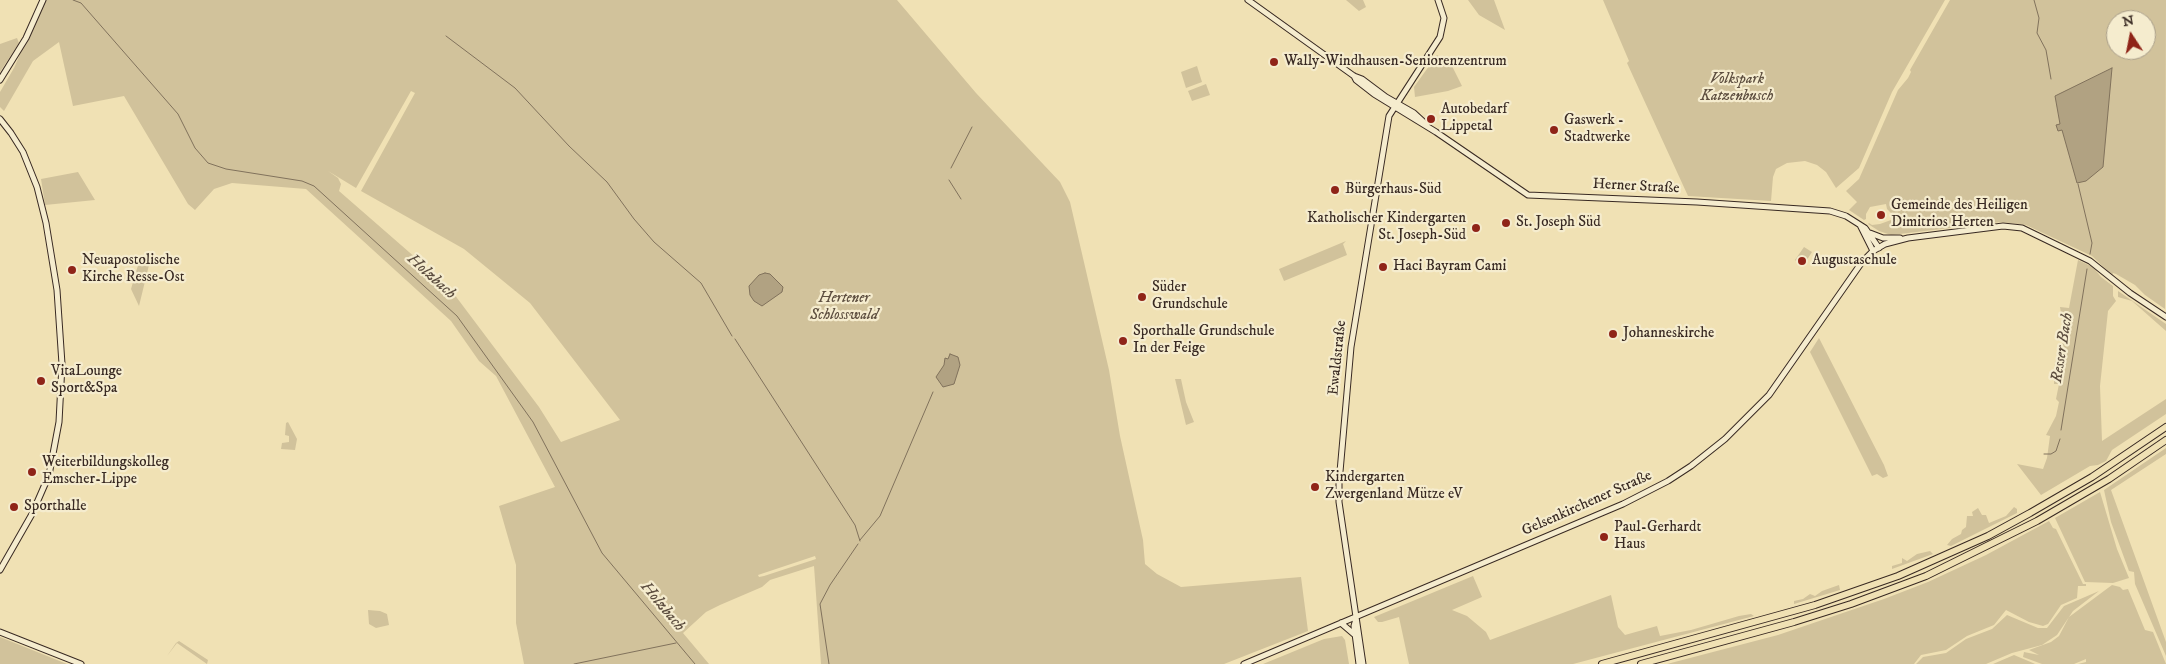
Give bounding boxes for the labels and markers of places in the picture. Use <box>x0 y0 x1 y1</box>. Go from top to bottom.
place label: Wally-Windhausen-Seniorenzentrum <box>1284 53 1507 71</box>
marker: Wally-Windhausen-Seniorenzentrum <box>1268 56 1280 68</box>
place label: Autobedarf Lippetal <box>1441 101 1507 136</box>
place label: Gaswerk - Stadtwerke <box>1564 112 1630 147</box>
marker: Autobedarf Lippetal <box>1425 113 1437 125</box>
marker: Gaswerk - Stadtwerke <box>1548 124 1560 136</box>
place label: Bürgerhaus-Süd <box>1345 181 1442 199</box>
marker: Bürgerhaus-Süd <box>1329 184 1341 196</box>
place label: Gemeinde des Heiligen Dimitrios Herten <box>1891 197 2028 232</box>
marker: Gemeinde des Heiligen Dimitrios Herten <box>1875 209 1887 221</box>
place label: Katholischer Kindergarten St. Joseph-Süd <box>1307 210 1466 245</box>
place label: St. Joseph Süd <box>1516 214 1601 232</box>
marker: St. Joseph Süd <box>1500 217 1512 229</box>
marker: Katholischer Kindergarten St. Joseph-Süd <box>1470 222 1482 234</box>
place label: Neuapostolische Kirche Resse-Ost <box>82 252 185 287</box>
place label: Augustaschule <box>1812 252 1897 270</box>
marker: Augustaschule <box>1796 255 1808 267</box>
place label: Haci Bayram Cami <box>1393 258 1506 276</box>
marker: Haci Bayram Cami <box>1377 261 1389 273</box>
marker: Neuapostolische Kirche Resse-Ost <box>66 264 78 276</box>
place label: Süder Grundschule <box>1152 279 1228 314</box>
marker: Süder Grundschule <box>1136 291 1148 303</box>
place label: Sporthalle Grundschule In der Feige <box>1133 323 1274 358</box>
place label: Johanneskirche <box>1623 325 1714 343</box>
marker: Johanneskirche <box>1607 328 1619 340</box>
marker: Sporthalle Grundschule In der Feige <box>1117 335 1129 347</box>
place label: VitaLounge Sport&Spa <box>51 363 122 398</box>
marker: VitaLounge Sport&Spa <box>35 375 47 387</box>
place label: Weiterbildungskolleg Emscher-Lippe <box>42 454 169 489</box>
marker: Weiterbildungskolleg Emscher-Lippe <box>26 466 38 478</box>
place label: Kindergarten Zwergenland Mütze eV <box>1325 469 1463 504</box>
marker: Kindergarten Zwergenland Mütze eV <box>1309 481 1321 493</box>
place label: Sporthalle <box>24 498 86 516</box>
marker: Sporthalle <box>8 501 20 513</box>
place label: Paul-Gerhardt Haus <box>1614 519 1701 554</box>
marker: Paul-Gerhardt Haus <box>1598 531 1610 543</box>

